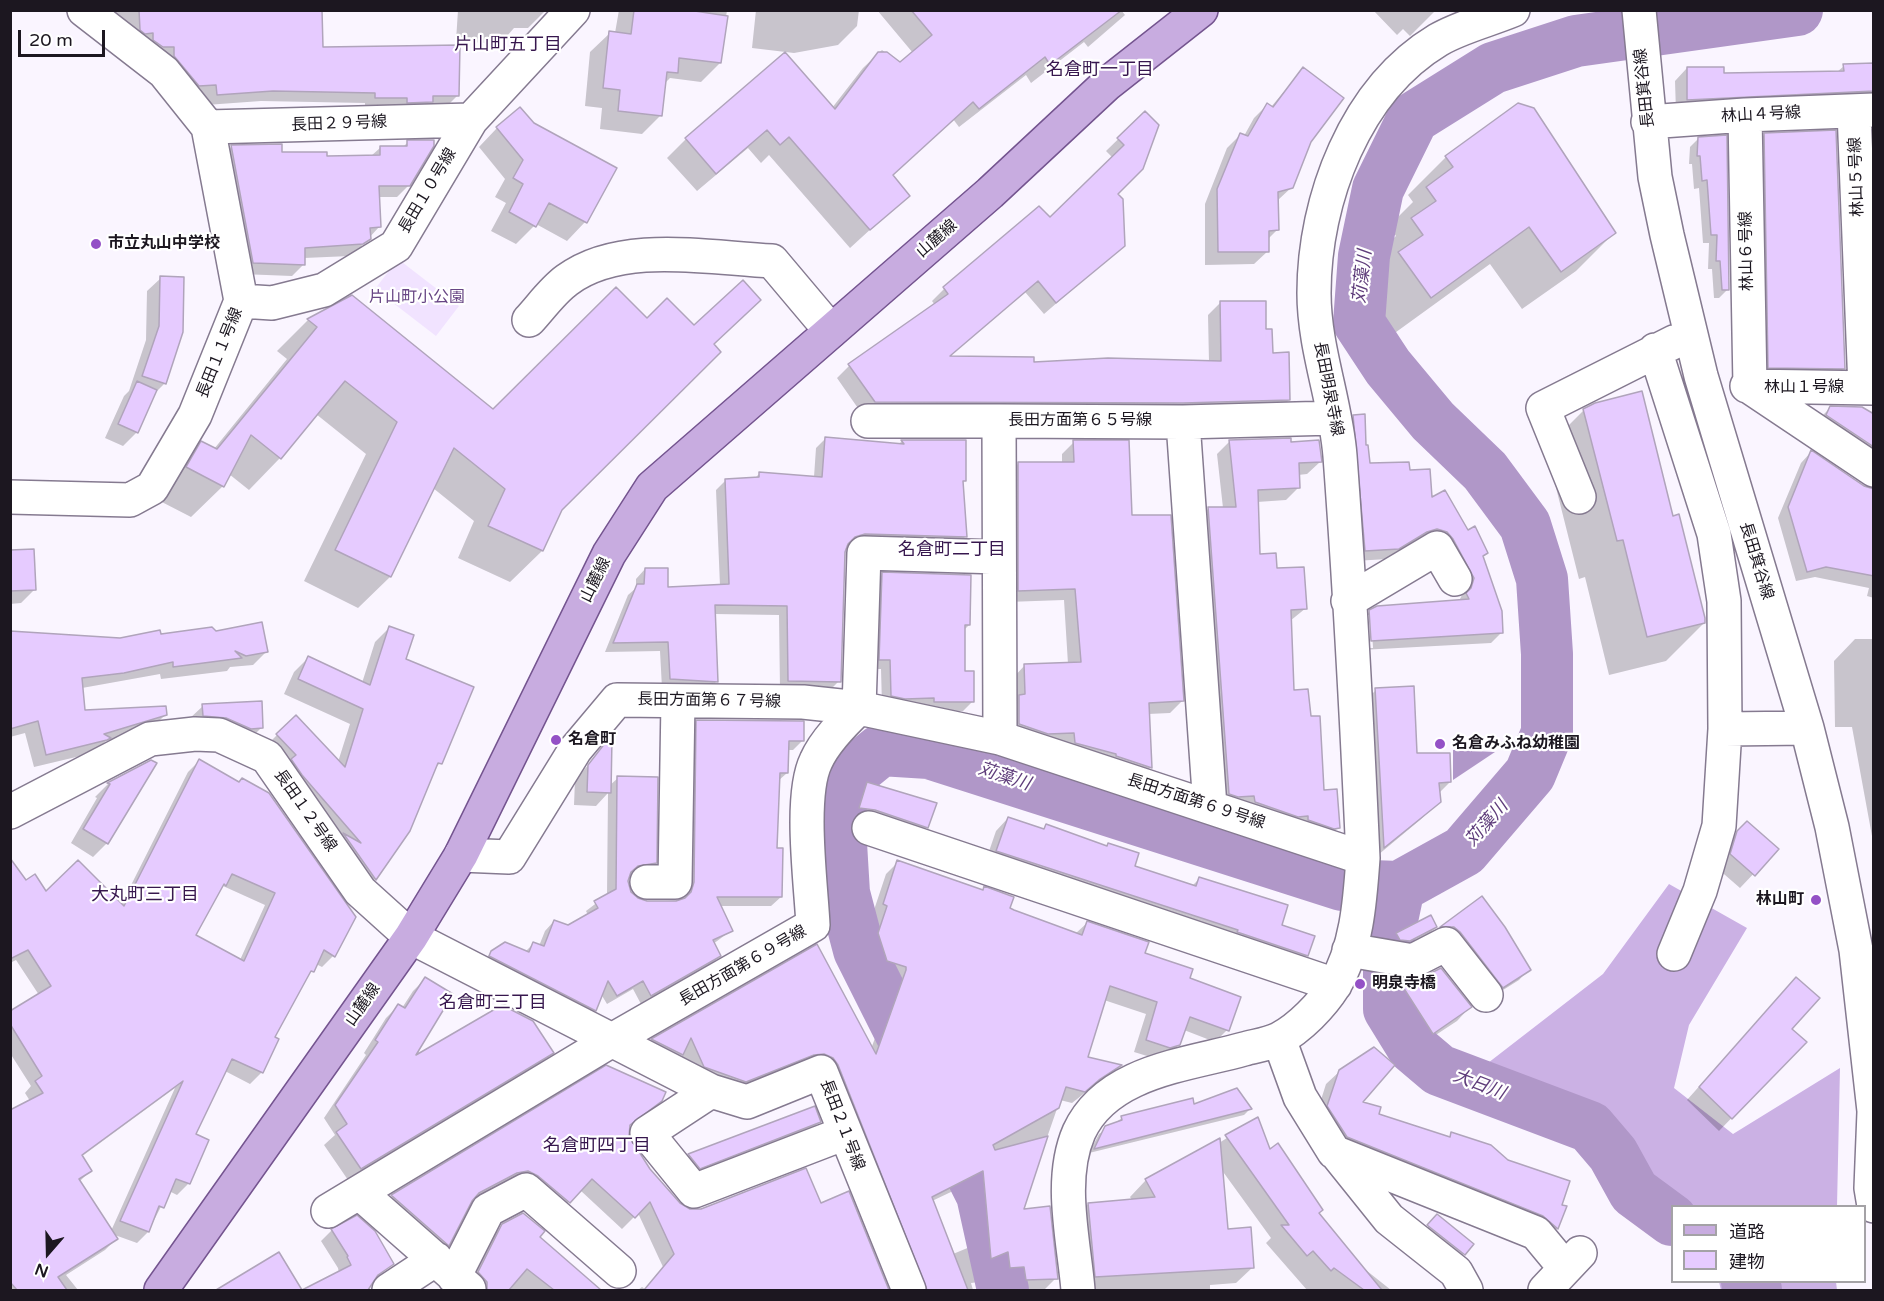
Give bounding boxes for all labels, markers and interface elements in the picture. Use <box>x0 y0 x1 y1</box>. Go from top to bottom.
scale bar <box>21 18 108 56</box>
text: 20 m <box>29 29 73 51</box>
district label: 片山町五丁目 <box>454 34 562 56</box>
street label: 長田箕谷線 <box>1631 47 1659 129</box>
district label: 名倉町一丁目 <box>1046 59 1154 81</box>
street label: 林山４号線 <box>1721 103 1801 127</box>
street label: 長田２９号線 <box>291 113 387 135</box>
street label: 林山５号線 <box>1846 137 1868 217</box>
street label: 長田１０号線 <box>395 145 461 237</box>
street label: 林山６号線 <box>1737 211 1757 291</box>
street label: 山麓線 <box>913 216 961 262</box>
place label: 市立丸山中学校 <box>108 234 220 254</box>
marker: 市立丸山中学校 <box>89 237 103 251</box>
water label: 苅藻川 <box>1349 249 1377 305</box>
park label: 片山町小公園 <box>369 288 465 308</box>
street label: 長田１１号線 <box>193 305 247 401</box>
street label: 長田明泉寺線 <box>1309 340 1347 438</box>
street label: 林山１号線 <box>1764 378 1844 398</box>
street label: 長田方面第６５号線 <box>1008 411 1152 431</box>
street label: 長田箕谷線 <box>1735 520 1777 602</box>
district label: 名倉町二丁目 <box>898 539 1006 561</box>
street label: 山麓線 <box>577 554 615 606</box>
street label: 長田方面第６７号線 <box>637 690 781 712</box>
place label: 名倉町 <box>568 730 616 750</box>
marker: 名倉町 <box>549 733 563 747</box>
place label: 名倉みふね幼稚園 <box>1452 734 1580 754</box>
marker: 名倉みふね幼稚園 <box>1433 737 1447 751</box>
water label: 苅藻川 <box>975 758 1033 796</box>
street label: 長田１２号線 <box>270 766 340 856</box>
street label: 長田方面第６９号線 <box>1125 771 1267 833</box>
water label: 苅藻川 <box>1461 797 1513 851</box>
district label: 大丸町三丁目 <box>91 884 199 906</box>
place label: 林山町 <box>1756 890 1804 910</box>
marker: 林山町 <box>1809 893 1823 907</box>
street label: 長田方面第６９号線 <box>676 922 810 1010</box>
place label: 明泉寺橋 <box>1372 974 1436 994</box>
marker: 明泉寺橋 <box>1353 977 1367 991</box>
street label: 山麓線 <box>341 980 385 1030</box>
district label: 名倉町三丁目 <box>439 992 547 1014</box>
water label: 大日川 <box>1450 1065 1508 1105</box>
street label: 長田２１号線 <box>816 1077 868 1173</box>
district label: 名倉町四丁目 <box>543 1135 651 1157</box>
legend <box>1671 1205 1866 1283</box>
text: 道路 <box>1729 1221 1765 1243</box>
north arrow <box>18 1223 78 1283</box>
text: 建物 <box>1729 1251 1765 1273</box>
text: N <box>32 1258 51 1282</box>

